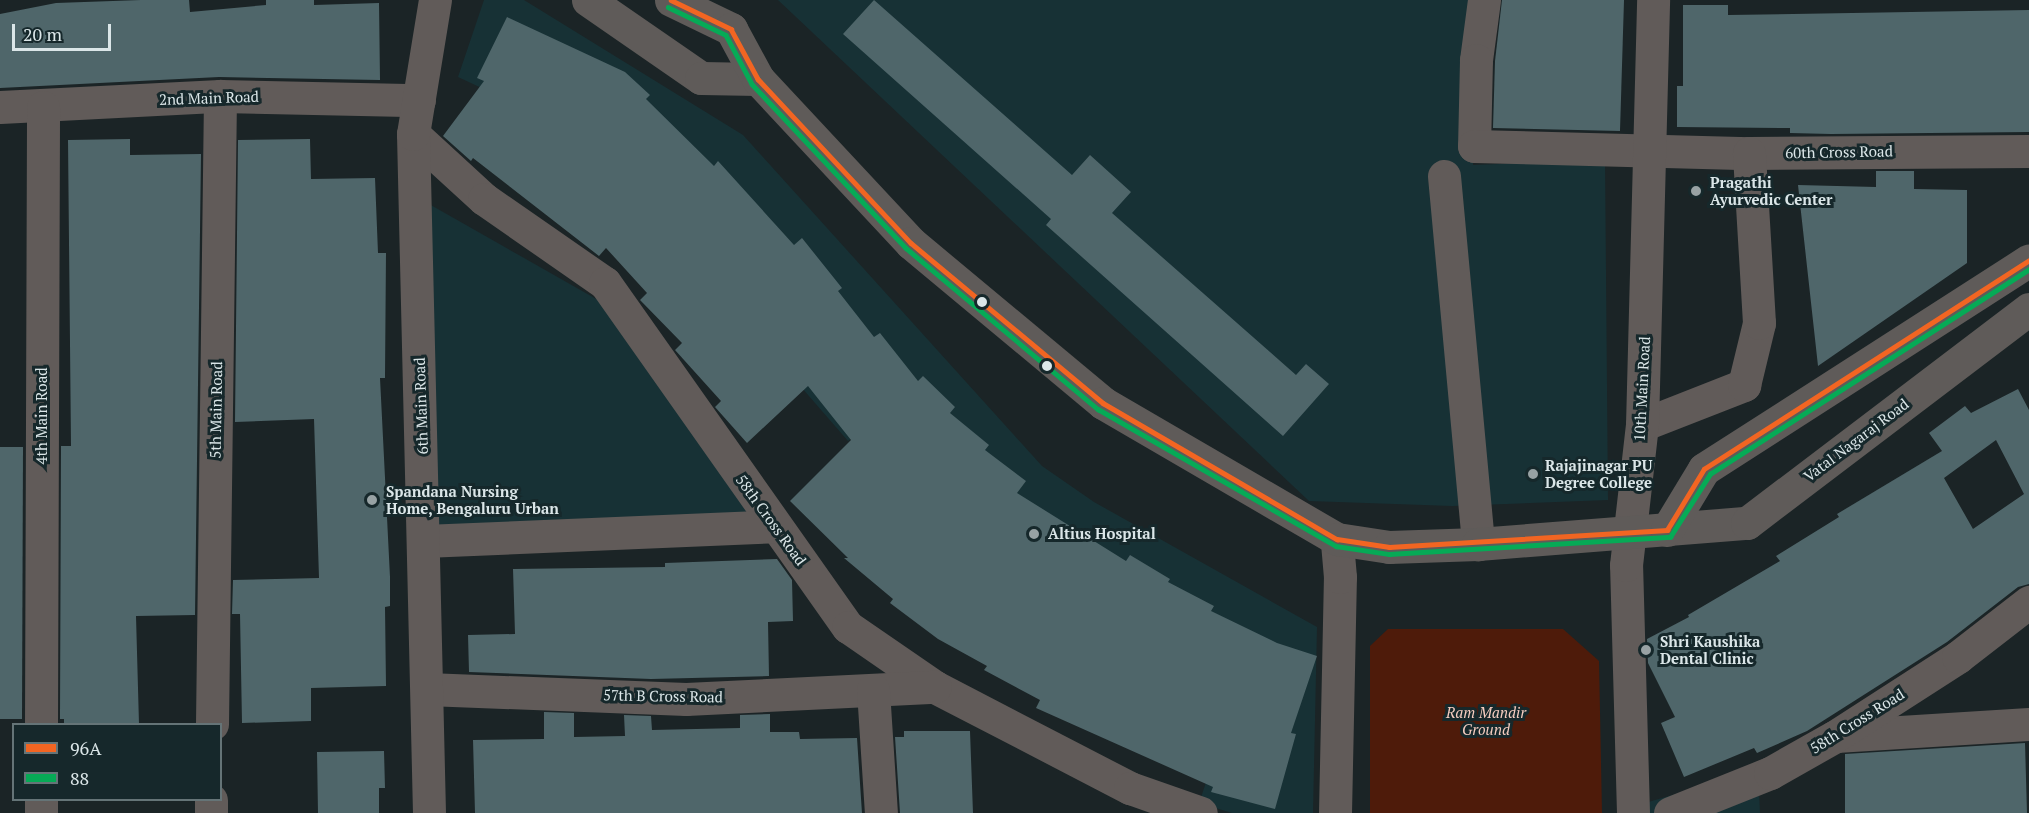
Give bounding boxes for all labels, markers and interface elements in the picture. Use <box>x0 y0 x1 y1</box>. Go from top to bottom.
scale bar <box>15 12 114 50</box>
text: 20 m <box>23 22 62 46</box>
street label: 2nd Main Road <box>159 87 259 109</box>
street label: 60th Cross Road <box>1785 142 1893 162</box>
place label: Pragathi Ayurvedic Center <box>1710 173 1833 208</box>
marker: Pragathi Ayurvedic Center <box>1687 182 1705 200</box>
unlabelled marker <box>976 296 988 308</box>
street label: 10th Main Road <box>1630 336 1654 442</box>
street label: 6th Main Road <box>410 357 432 455</box>
unlabelled marker <box>1041 360 1053 372</box>
street label: 5th Main Road <box>206 361 226 459</box>
street label: 4th Main Road <box>33 367 51 465</box>
street label: Vatal Nagaraj Road <box>1800 395 1912 485</box>
place label: Rajajinagar PU Degree College <box>1545 456 1652 491</box>
marker: Rajajinagar PU Degree College <box>1526 467 1540 481</box>
street label: 58th Cross Road <box>732 471 810 569</box>
place label: Spandana Nursing Home, Bengaluru Urban <box>386 482 559 517</box>
marker: Spandana Nursing Home, Bengaluru Urban <box>363 491 381 509</box>
marker: Altius Hospital <box>1025 525 1043 543</box>
place label: Altius Hospital <box>1048 525 1156 543</box>
place label: Shri Kaushika Dental Clinic <box>1660 632 1760 667</box>
marker: Shri Kaushika Dental Clinic <box>1637 641 1655 659</box>
street label: 58th Cross Road <box>1807 685 1907 757</box>
street label: 57th B Cross Road <box>603 686 723 706</box>
park label: Ram Mandir Ground <box>1446 703 1526 738</box>
legend <box>12 723 222 801</box>
text: 96A <box>70 736 101 760</box>
text: 88 <box>70 766 89 790</box>

